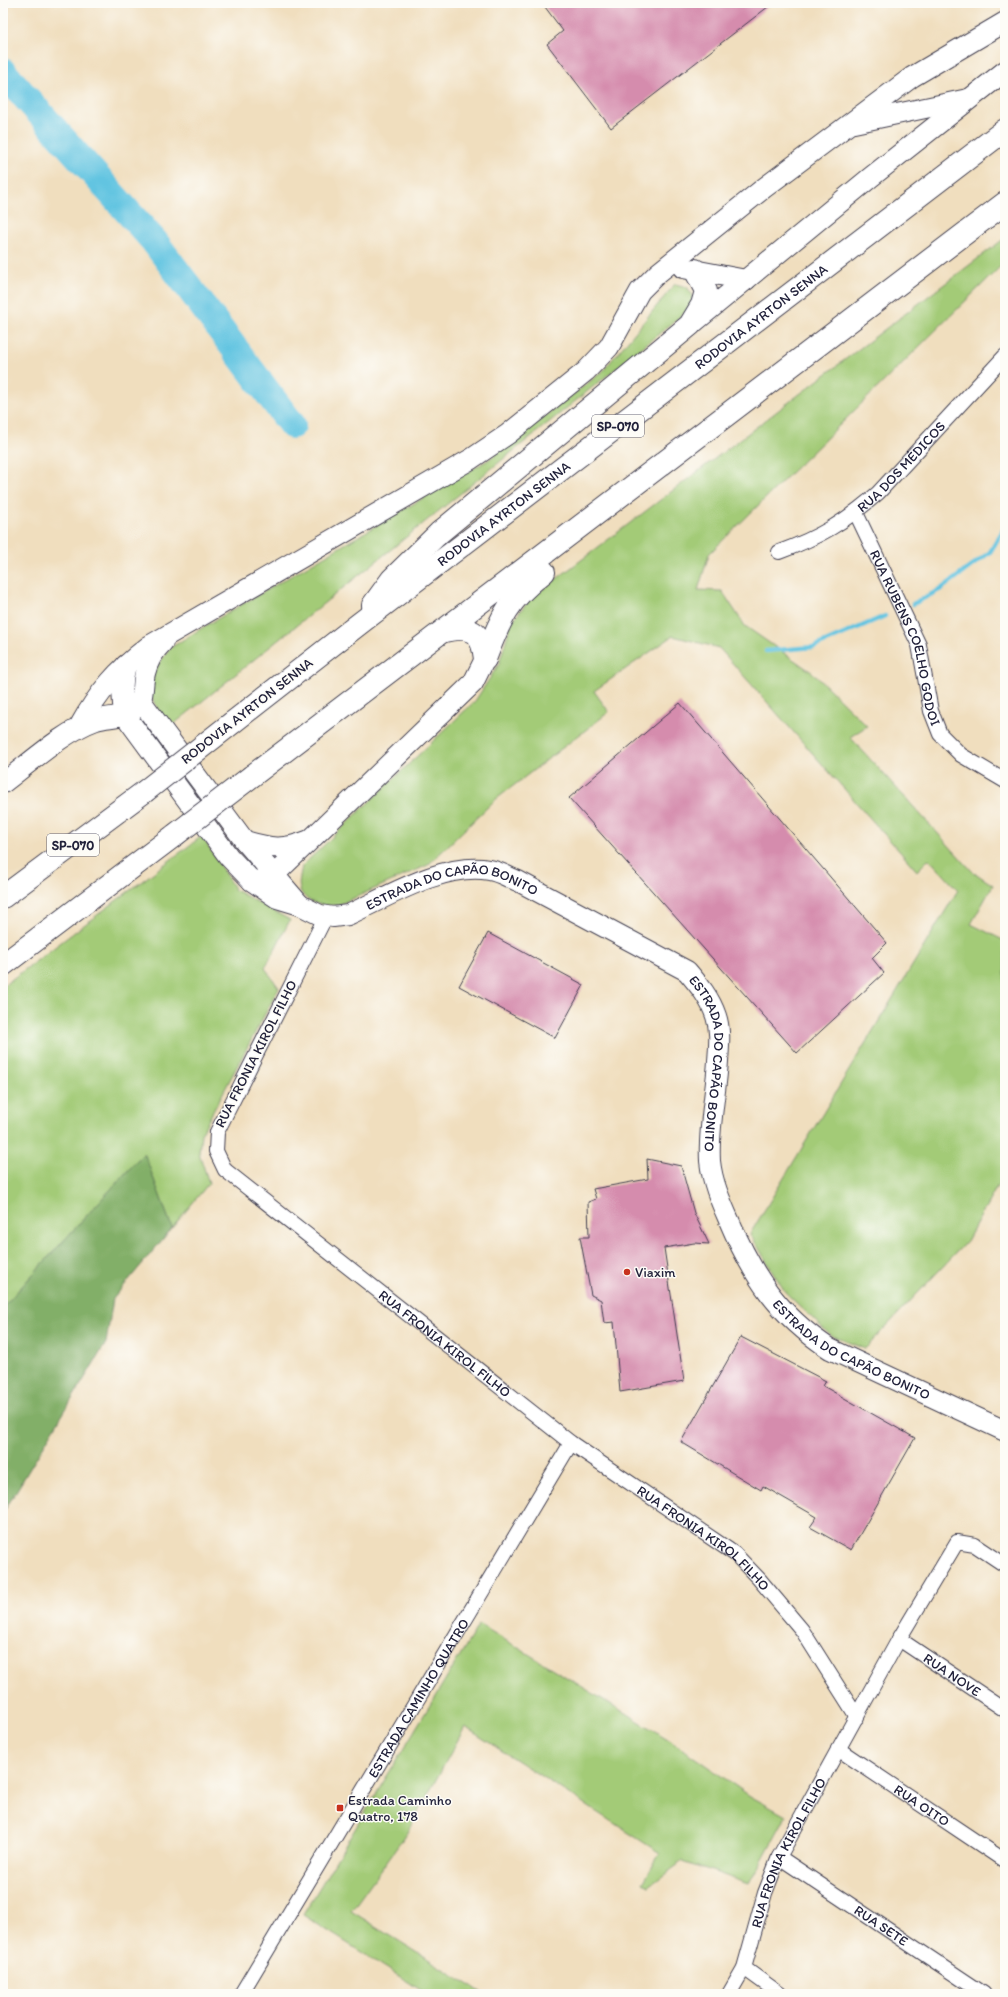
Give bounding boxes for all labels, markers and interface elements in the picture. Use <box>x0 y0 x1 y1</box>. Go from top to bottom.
street label: RODOVIA AYRTON SENNA <box>691 260 831 373</box>
road number: SP-070 <box>592 415 644 437</box>
street label: RUA DOS MÉDICOS <box>853 418 949 516</box>
street label: RODOVIA AYRTON SENNA <box>434 457 573 570</box>
street label: RUA RUBENS COELHO GODOI <box>866 547 944 728</box>
street label: RODOVIA AYRTON SENNA <box>178 654 316 768</box>
road number: SP-070 <box>47 834 99 856</box>
street label: ESTRADA DO CAPÃO BONITO <box>363 860 541 914</box>
street label: ESTRADA DO CAPÃO BONITO <box>686 972 728 1152</box>
street label: RUA FRONIA KIROL FILHO <box>211 977 301 1131</box>
place label: Viaxim <box>635 1264 676 1281</box>
marker: Viaxim <box>622 1267 632 1277</box>
street label: RUA FRONIA KIROL FILHO <box>375 1286 514 1401</box>
street label: ESTRADA DO CAPÃO BONITO <box>769 1296 933 1403</box>
street label: RUA FRONIA KIROL FILHO <box>634 1482 773 1594</box>
street label: ESTRADA CAMINHO QUATRO <box>364 1615 472 1781</box>
street label: RUA NOVE <box>920 1649 984 1700</box>
street label: RUA FRONIA KIROL FILHO <box>747 1775 829 1930</box>
street label: RUA OITO <box>891 1781 953 1830</box>
place label: Estrada Caminho Quatro, 178 <box>348 1792 452 1825</box>
marker: Estrada Caminho Quatro, 178 <box>335 1803 345 1813</box>
street label: RUA SETE <box>851 1901 912 1950</box>

